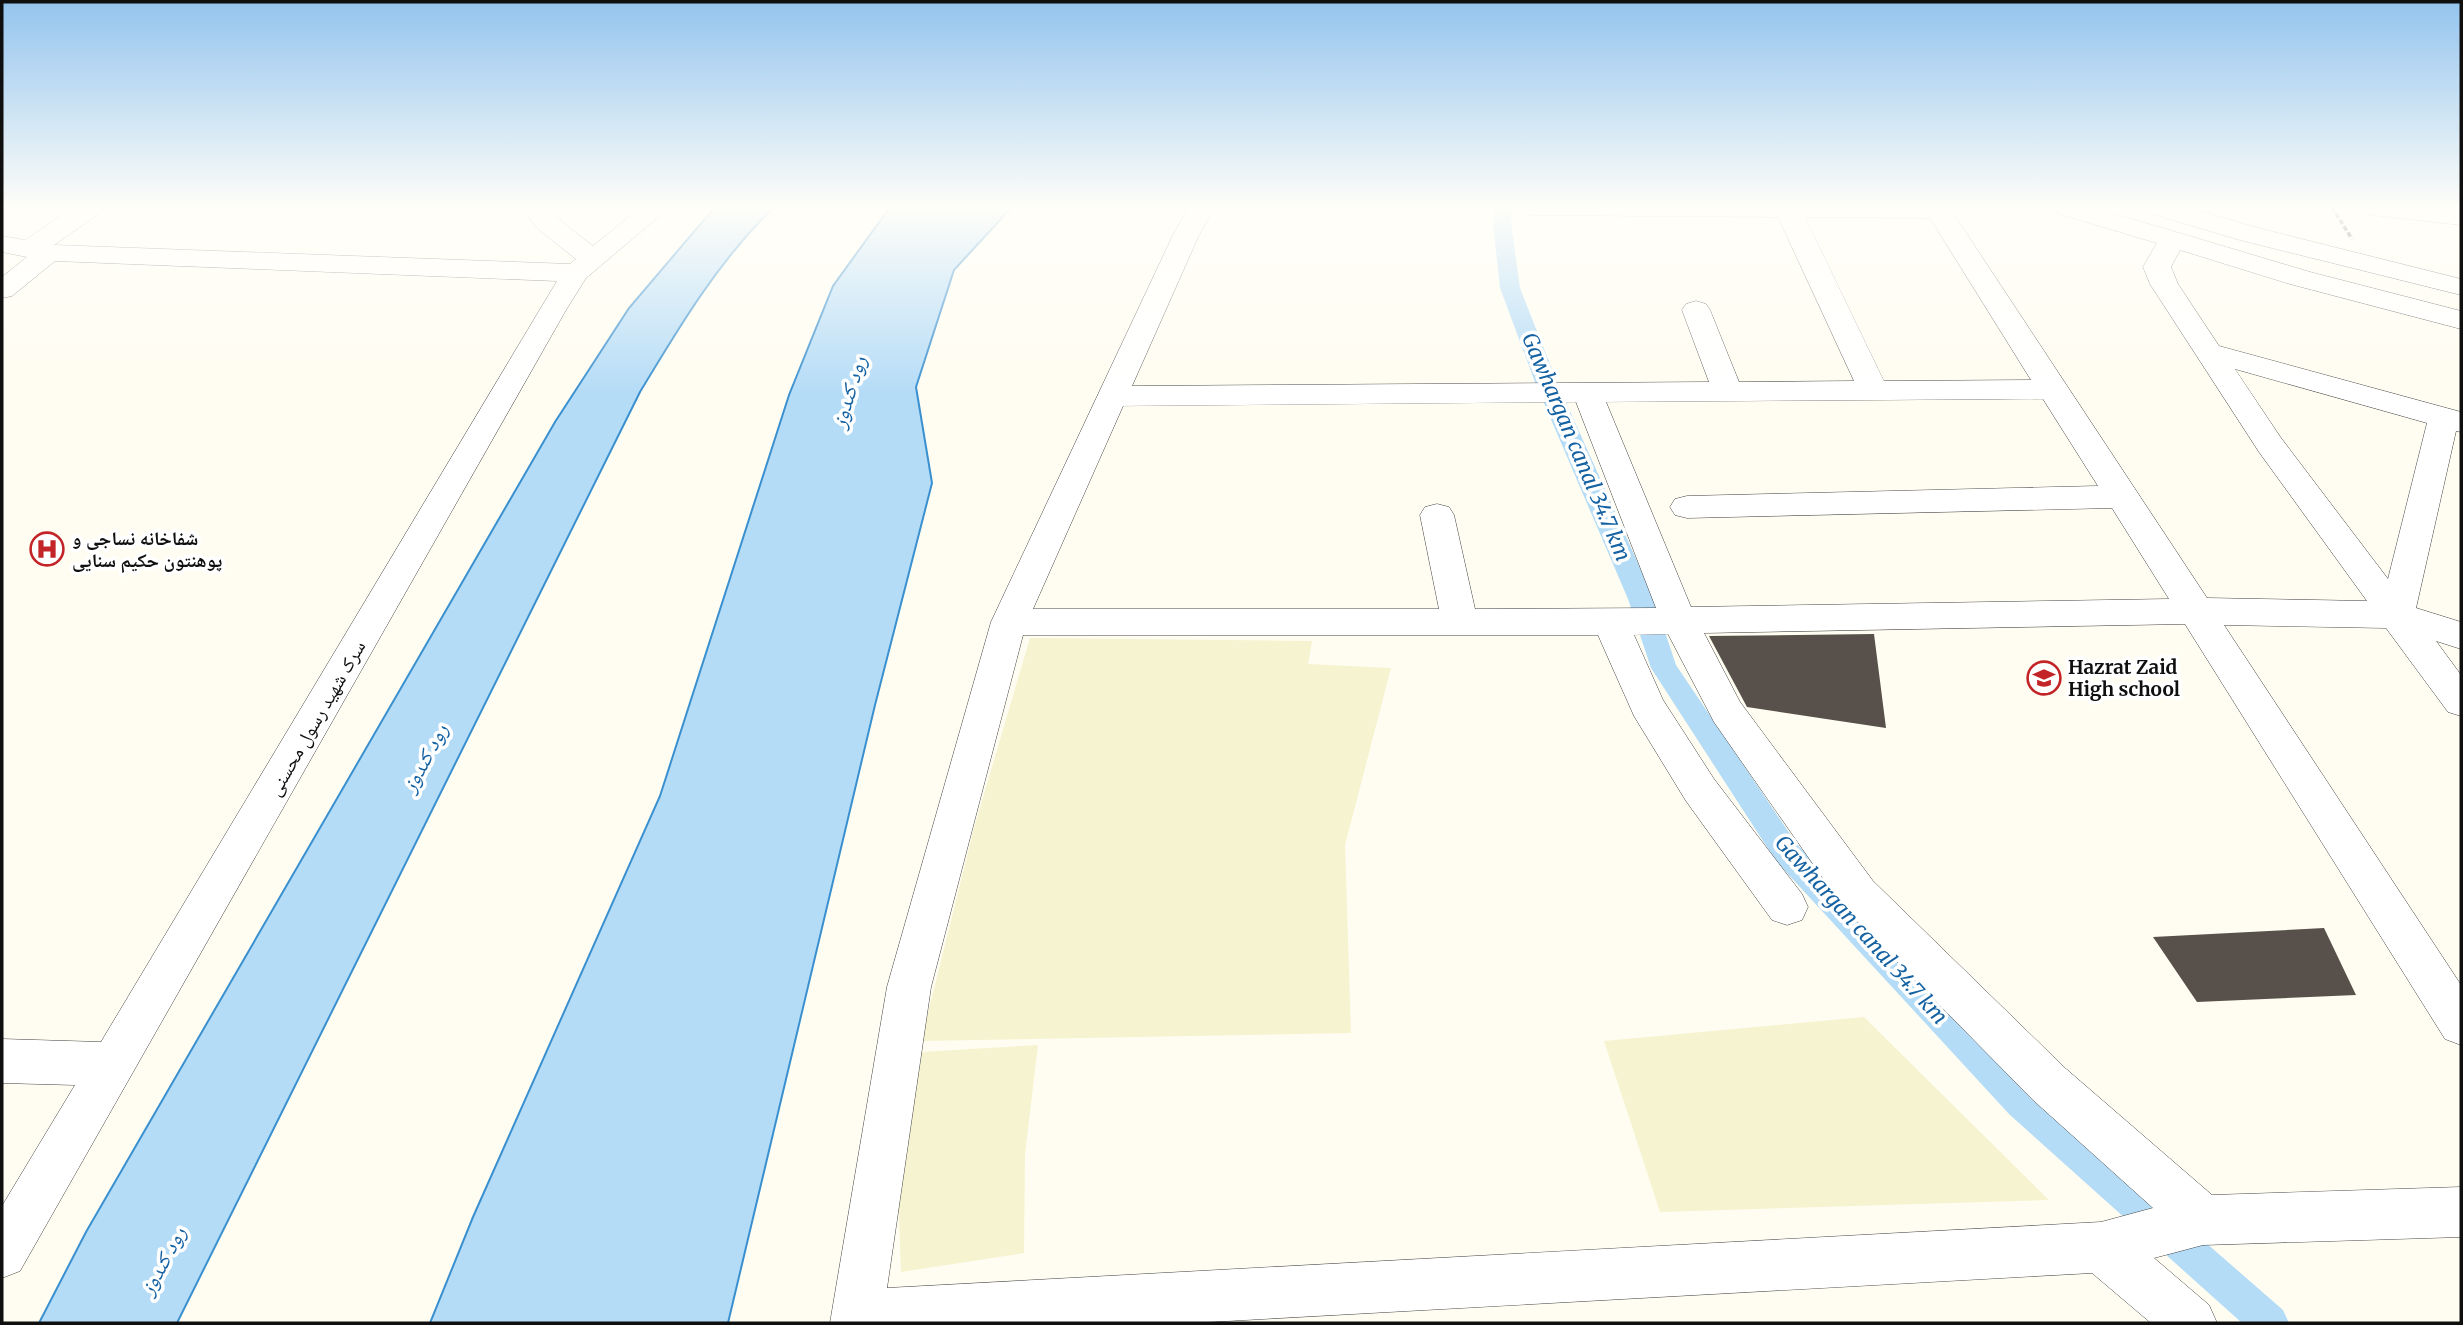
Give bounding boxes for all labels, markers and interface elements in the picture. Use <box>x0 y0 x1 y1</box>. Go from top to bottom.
water label: Gawhargan canal 34.7 km <box>1516 329 1637 565</box>
water label: رود کندوز <box>824 353 872 433</box>
place label: شفاخانه نساجی و پوهنتون حکیم سنایی <box>72 526 222 573</box>
hospital icon: شفاخانه نساجی و پوهنتون حکیم سنایی <box>28 530 66 568</box>
street label: سرک شهید رسول محسنی <box>262 636 370 800</box>
place label: Hazrat Zaid High school <box>2068 655 2180 701</box>
school or university icon: Hazrat Zaid High school <box>2025 659 2063 697</box>
water label: رود کندوز <box>394 719 454 799</box>
water label: Gawhargan canal 34.7 km <box>1769 829 1954 1030</box>
water label: رود کندوز <box>132 1222 192 1302</box>

